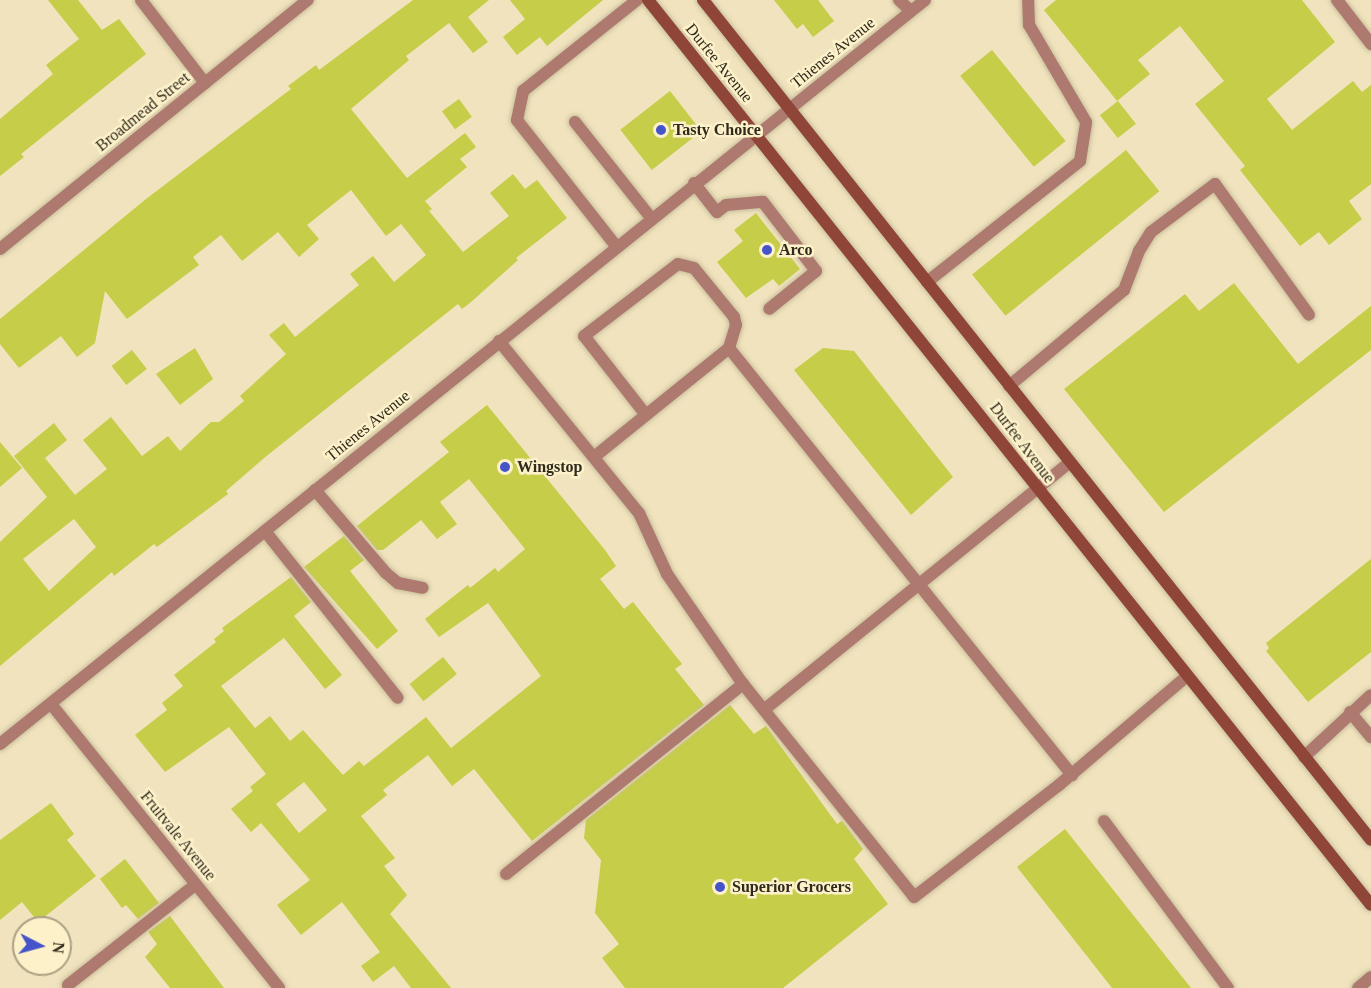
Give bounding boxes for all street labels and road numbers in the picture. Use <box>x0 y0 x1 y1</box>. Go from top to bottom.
street label: Thienes Avenue <box>787 13 879 93</box>
street label: Durfee Avenue <box>681 19 757 107</box>
street label: Broadmead Street <box>92 68 194 156</box>
street label: Thienes Avenue <box>322 386 414 466</box>
street label: Durfee Avenue <box>985 398 1059 488</box>
street label: Fruitvale Avenue <box>136 787 220 885</box>

